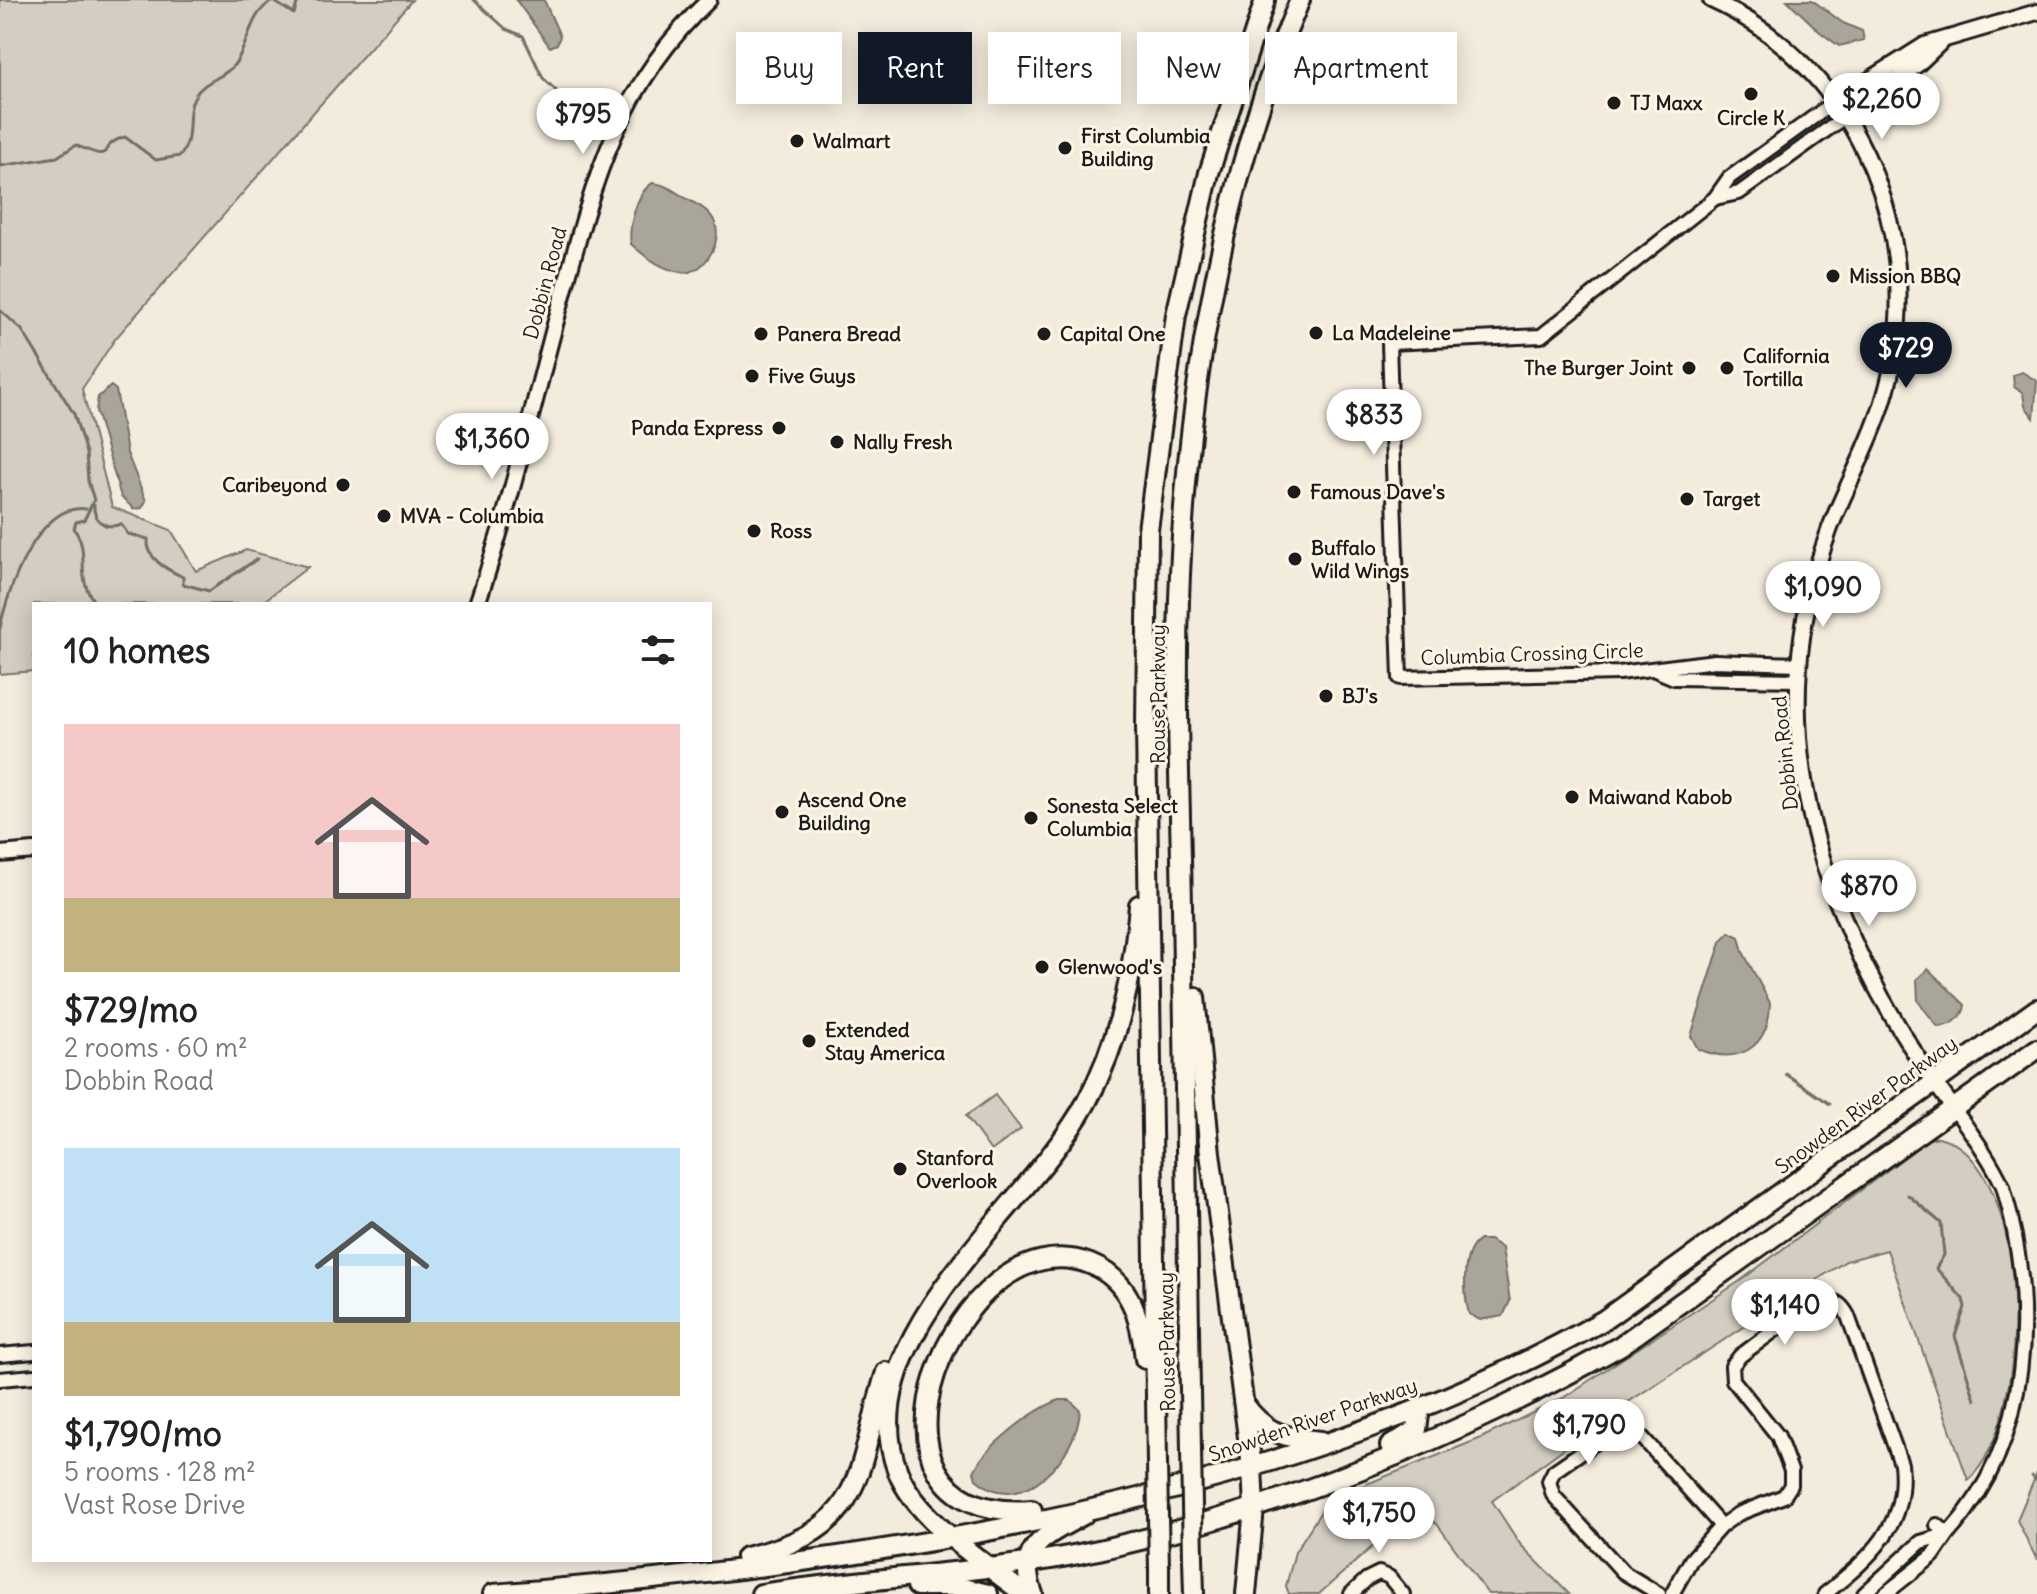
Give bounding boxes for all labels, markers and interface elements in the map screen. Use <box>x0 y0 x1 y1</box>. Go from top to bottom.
chip: Buy <box>736 32 842 104</box>
chip: Rent <box>858 32 972 104</box>
chip: Filters <box>988 32 1121 104</box>
chip: New <box>1137 32 1249 104</box>
chip: Apartment <box>1265 32 1457 104</box>
pin: $2,260 <box>1817 73 1947 141</box>
text: $2,260 <box>1842 82 1922 115</box>
marker: Circle K <box>1742 85 1760 103</box>
pin: $795 <box>536 88 630 156</box>
place label: TJ Maxx <box>1630 90 1703 115</box>
marker: TJ Maxx <box>1605 94 1623 112</box>
text: $795 <box>554 97 612 130</box>
place label: Circle K <box>1717 105 1786 130</box>
place label: First Columbia Building <box>1081 123 1211 171</box>
place label: Walmart <box>813 128 891 153</box>
marker: Walmart <box>788 132 806 150</box>
marker: First Columbia Building <box>1056 139 1074 157</box>
street label: Dobbin Road <box>518 224 572 342</box>
place label: Mission BBQ <box>1849 263 1961 288</box>
marker: Mission BBQ <box>1824 267 1842 285</box>
place label: La Madeleine <box>1332 320 1451 345</box>
place label: Panera Bread <box>777 321 901 346</box>
place label: Capital One <box>1060 321 1166 346</box>
pin: $729 <box>1859 322 1953 390</box>
marker: La Madeleine <box>1307 324 1325 342</box>
marker: Panera Bread <box>752 325 770 343</box>
marker: Capital One <box>1035 325 1053 343</box>
text: $729 <box>1878 331 1934 364</box>
place label: California Tortilla <box>1743 343 1830 391</box>
place label: The Burger Joint <box>1524 355 1673 380</box>
marker: The Burger Joint <box>1680 359 1698 377</box>
marker: California Tortilla <box>1718 359 1736 377</box>
place label: Five Guys <box>768 363 856 388</box>
marker: Five Guys <box>743 367 761 385</box>
pin: $833 <box>1327 389 1421 457</box>
text: $833 <box>1345 398 1403 431</box>
pin: $1,360 <box>427 413 557 481</box>
place label: Panda Express <box>631 415 763 440</box>
marker: Panda Express <box>770 419 788 437</box>
text: $1,360 <box>454 422 530 455</box>
place label: Nally Fresh <box>853 429 953 454</box>
marker: Nally Fresh <box>828 433 846 451</box>
place label: Caribeyond <box>222 472 327 497</box>
marker: Caribeyond <box>334 476 352 494</box>
place label: Famous Dave's <box>1310 479 1445 504</box>
marker: Famous Dave's <box>1285 483 1303 501</box>
place label: Target <box>1703 486 1760 511</box>
marker: Target <box>1678 490 1696 508</box>
place label: MVA - Columbia <box>400 503 545 528</box>
marker: MVA - Columbia <box>375 507 393 525</box>
place label: Ross <box>770 518 812 543</box>
marker: Ross <box>745 522 763 540</box>
place label: Buffalo Wild Wings <box>1311 535 1409 583</box>
marker: Buffalo Wild Wings <box>1286 550 1304 568</box>
pin: $1,090 <box>1758 561 1888 629</box>
text: $1,090 <box>1784 570 1862 603</box>
street label: Rouse Parkway <box>1145 624 1170 764</box>
icon: filters <box>636 628 680 672</box>
text: 10 homes <box>64 629 210 672</box>
street label: Columbia Crossing Circle <box>1420 637 1644 670</box>
place label: BJ's <box>1342 683 1378 708</box>
marker: BJ's <box>1317 687 1335 705</box>
street label: Dobbin Road <box>1766 694 1803 812</box>
icon: home <box>300 776 444 920</box>
place label: Maiwand Kabob <box>1588 784 1732 809</box>
place label: Ascend One Building <box>798 787 907 835</box>
marker: Maiwand Kabob <box>1563 788 1581 806</box>
place label: Sonesta Select Columbia <box>1047 793 1178 841</box>
marker: Ascend One Building <box>773 803 791 821</box>
marker: Sonesta Select Columbia <box>1022 809 1040 827</box>
pin: $870 <box>1822 860 1916 928</box>
text: $870 <box>1839 869 1899 902</box>
place label: Glenwood's <box>1058 954 1162 979</box>
marker: Glenwood's <box>1033 958 1051 976</box>
text: $729/mo <box>64 988 198 1031</box>
place label: Extended Stay America <box>825 1017 946 1065</box>
street label: Snowden River Parkway <box>1770 1030 1962 1179</box>
text: 2 rooms · 60 m² <box>64 1031 248 1064</box>
marker: Extended Stay America <box>800 1032 818 1050</box>
text: Dobbin Road <box>64 1064 214 1097</box>
place label: Stanford Overlook <box>916 1145 997 1193</box>
marker: Stanford Overlook <box>891 1160 909 1178</box>
icon: home <box>300 1200 444 1344</box>
street label: Rouse Parkway <box>1153 1272 1180 1412</box>
pin: $1,140 <box>1720 1279 1850 1347</box>
text: $1,140 <box>1749 1288 1821 1321</box>
street label: Snowden River Parkway <box>1205 1372 1420 1467</box>
pin: $1,790 <box>1524 1399 1654 1467</box>
text: $1,790 <box>1552 1408 1626 1441</box>
text: $1,790/mo <box>64 1412 222 1455</box>
text: 5 rooms · 128 m² <box>64 1455 256 1488</box>
pin: $1,750 <box>1314 1487 1444 1555</box>
text: Vast Rose Drive <box>64 1488 245 1521</box>
text: $1,750 <box>1342 1496 1416 1529</box>

